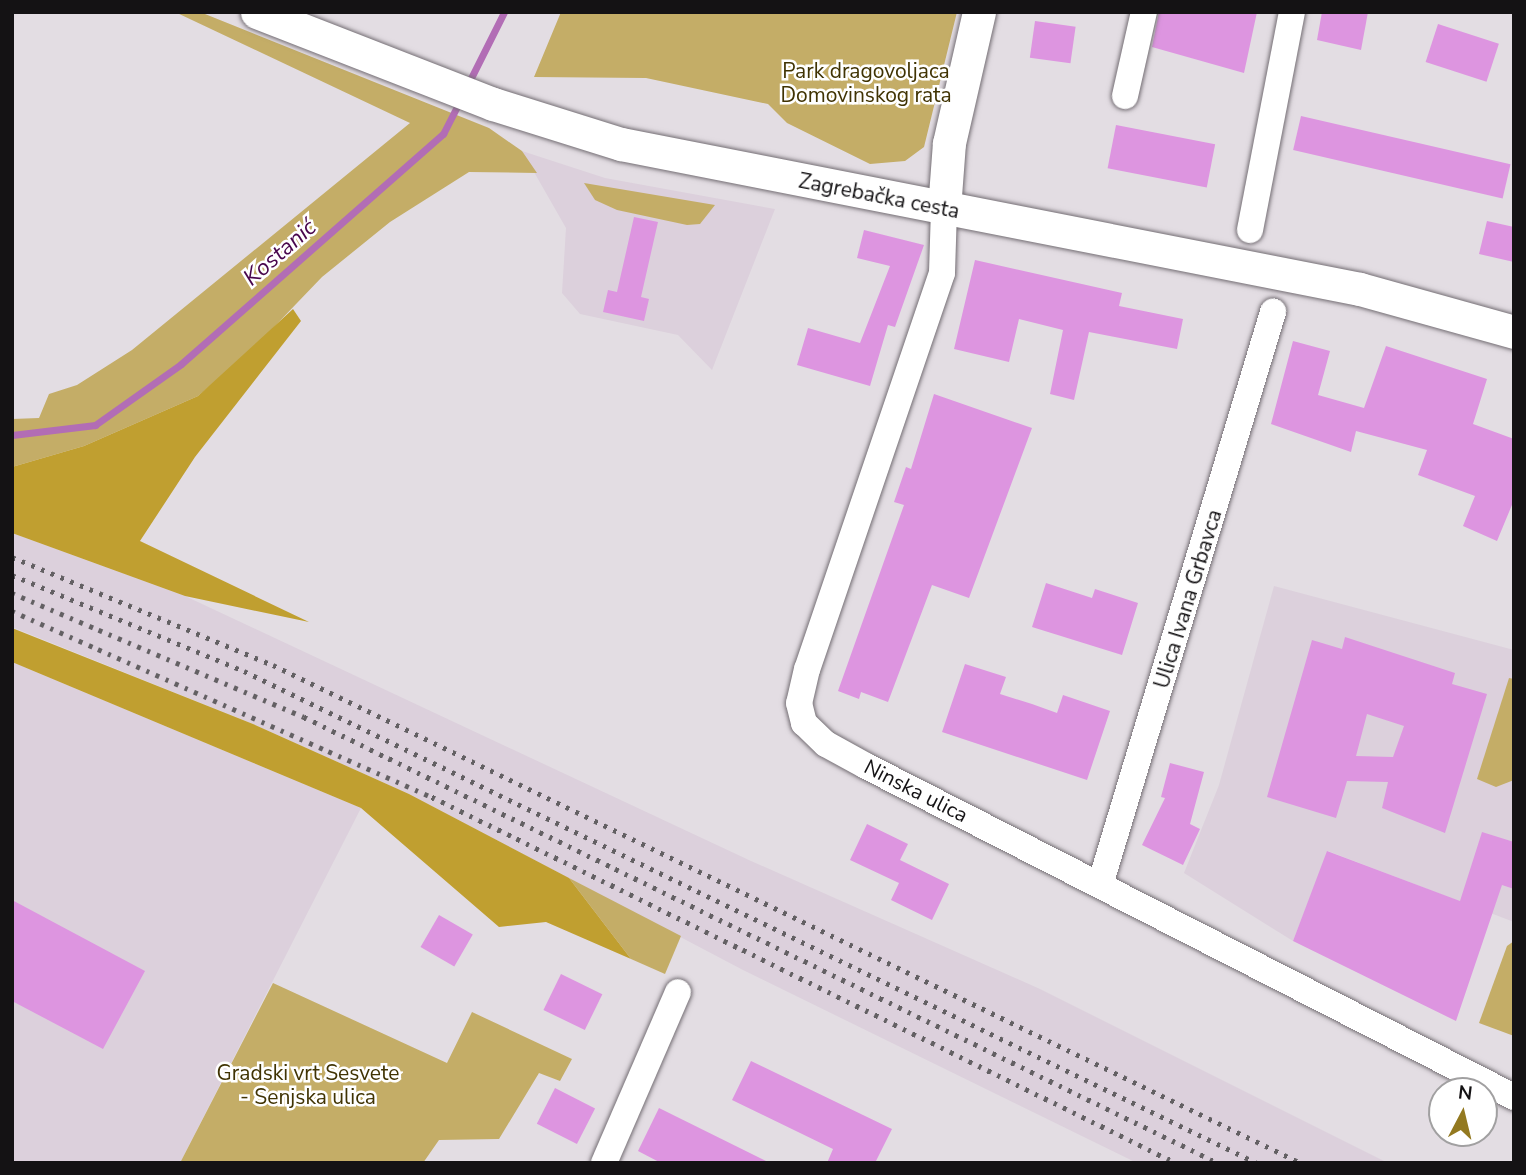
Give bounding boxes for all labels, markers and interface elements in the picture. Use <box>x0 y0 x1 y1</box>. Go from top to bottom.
park label: Park dragovoljaca Domovinskog rata <box>780 58 952 108</box>
street label: Zagrebačka cesta <box>796 168 962 224</box>
water label: Kostanić <box>238 214 322 292</box>
street label: Ulica Ivana Grbavca <box>1149 507 1227 691</box>
street label: Ninska ulica <box>860 754 972 828</box>
park label: Gradski vrt Sesvete - Senjska ulica <box>217 1060 399 1110</box>
north arrow <box>1428 1077 1498 1147</box>
text: N <box>1457 1079 1474 1107</box>

